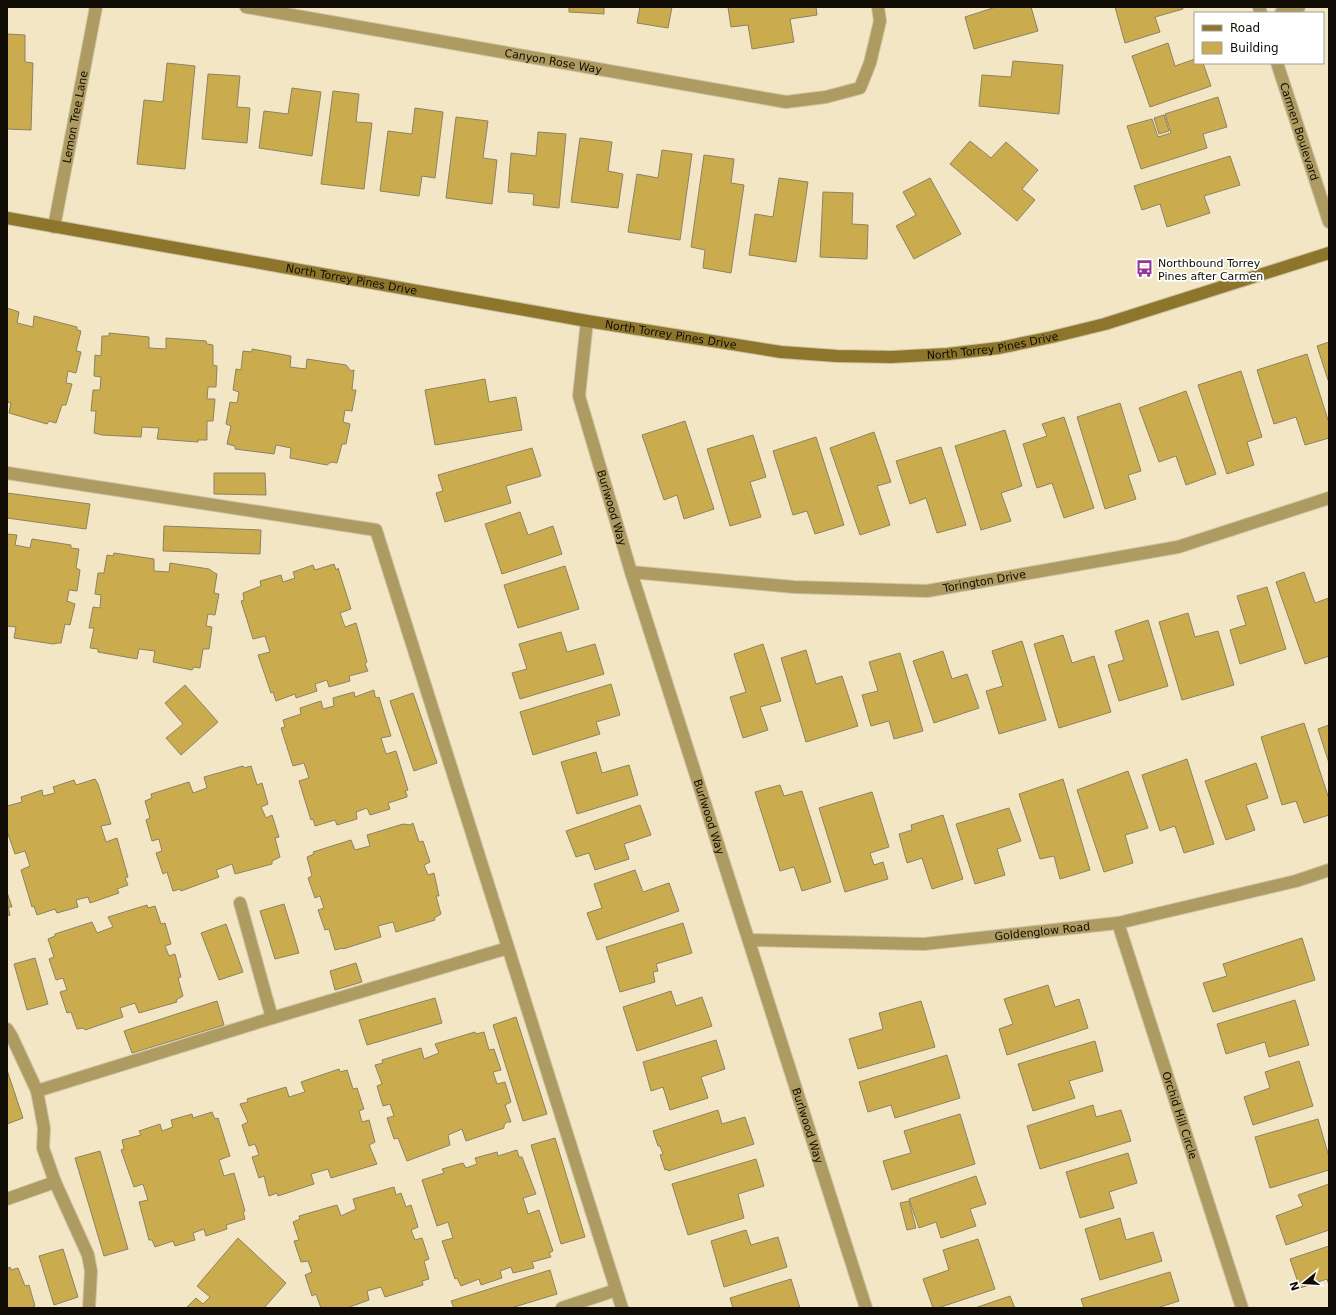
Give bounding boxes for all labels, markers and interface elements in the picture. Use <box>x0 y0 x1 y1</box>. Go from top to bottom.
legend <box>1194 12 1324 64</box>
text: Road <box>1230 21 1260 35</box>
text: Building <box>1230 41 1279 55</box>
street label: Canyon Rose Way <box>504 46 603 76</box>
street label: Lemon Tree Lane <box>60 70 90 164</box>
street label: Carmen Boulevard <box>1277 81 1321 182</box>
place label: Northbound Torrey Pines after Carmen <box>1158 257 1263 283</box>
bus stop icon: Northbound Torrey Pines after Carmen <box>1135 259 1155 279</box>
street label: North Torrey Pines Drive <box>285 261 419 297</box>
street label: North Torrey Pines Drive <box>604 317 738 351</box>
street label: North Torrey Pines Drive <box>926 329 1060 362</box>
street label: Burlwood Way <box>595 468 630 548</box>
street label: Torington Drive <box>941 567 1027 595</box>
street label: Burlwood Way <box>691 777 727 857</box>
street label: Goldenglow Road <box>994 920 1091 943</box>
street label: Orchid Hill Circle <box>1160 1070 1200 1161</box>
street label: Burlwood Way <box>790 1086 826 1165</box>
north arrow <box>1284 1263 1324 1303</box>
text: N <box>1287 1280 1303 1292</box>

